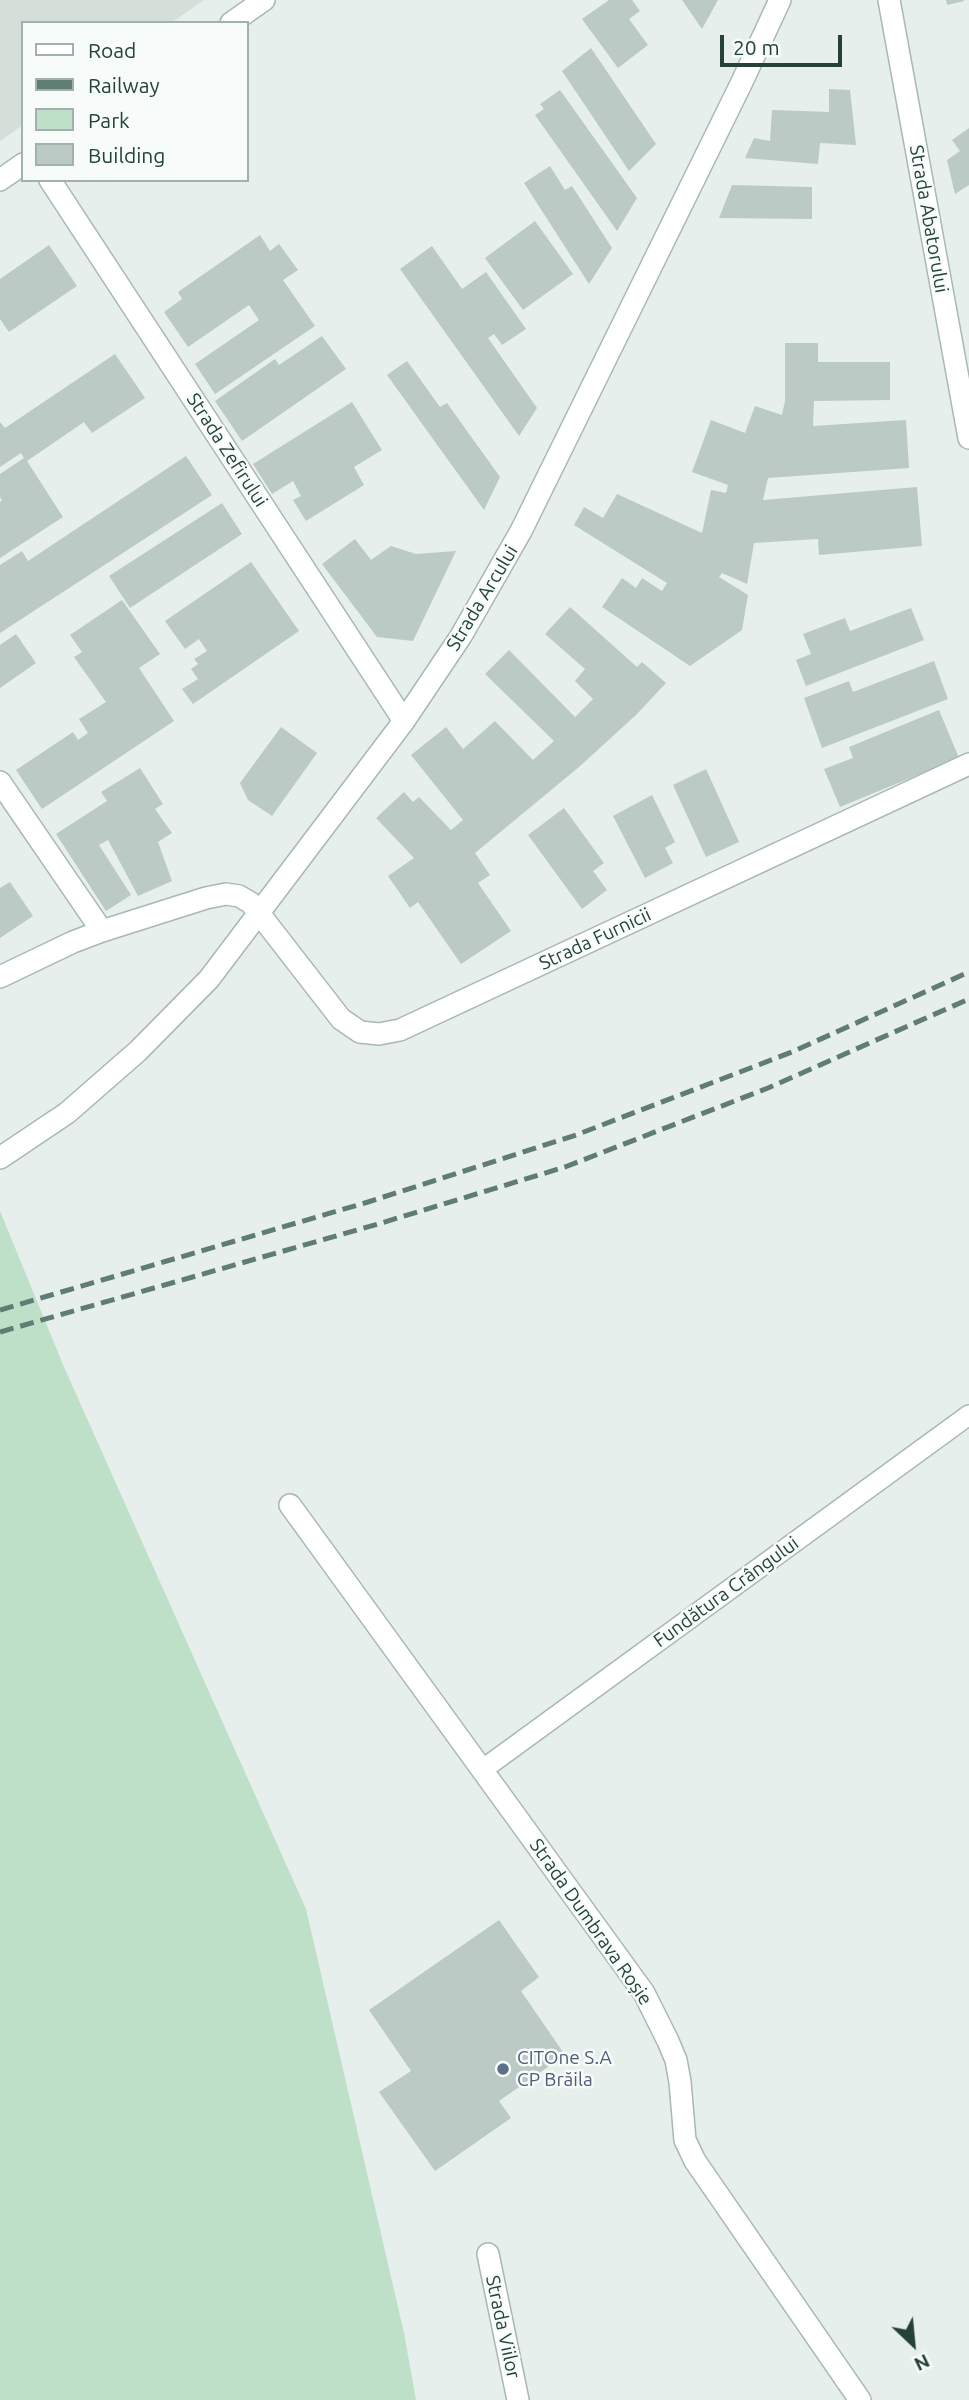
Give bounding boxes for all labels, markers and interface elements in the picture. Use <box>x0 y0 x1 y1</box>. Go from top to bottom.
legend <box>21 21 248 182</box>
scale bar <box>724 21 846 65</box>
text: 20 m <box>733 35 780 59</box>
text: Road <box>88 38 136 62</box>
text: Railway <box>88 73 160 97</box>
text: Park <box>88 108 130 132</box>
text: Building <box>88 143 165 167</box>
street label: Strada Abatorului <box>905 143 953 295</box>
street label: Strada Zefirului <box>182 389 272 511</box>
street label: Strada Arcului <box>442 541 522 655</box>
street label: Strada Furnicii <box>535 903 655 975</box>
street label: Fundătura Crângului <box>649 1532 803 1652</box>
street label: Strada Dumbrava Roșie <box>525 1834 657 2010</box>
place label: CITOne S.A CP Brăila <box>517 2047 612 2091</box>
marker: CITOne S.A CP Brăila <box>495 2061 511 2077</box>
street label: Strada Viilor <box>481 2273 525 2381</box>
north arrow <box>878 2309 948 2379</box>
text: N <box>911 2350 933 2376</box>

